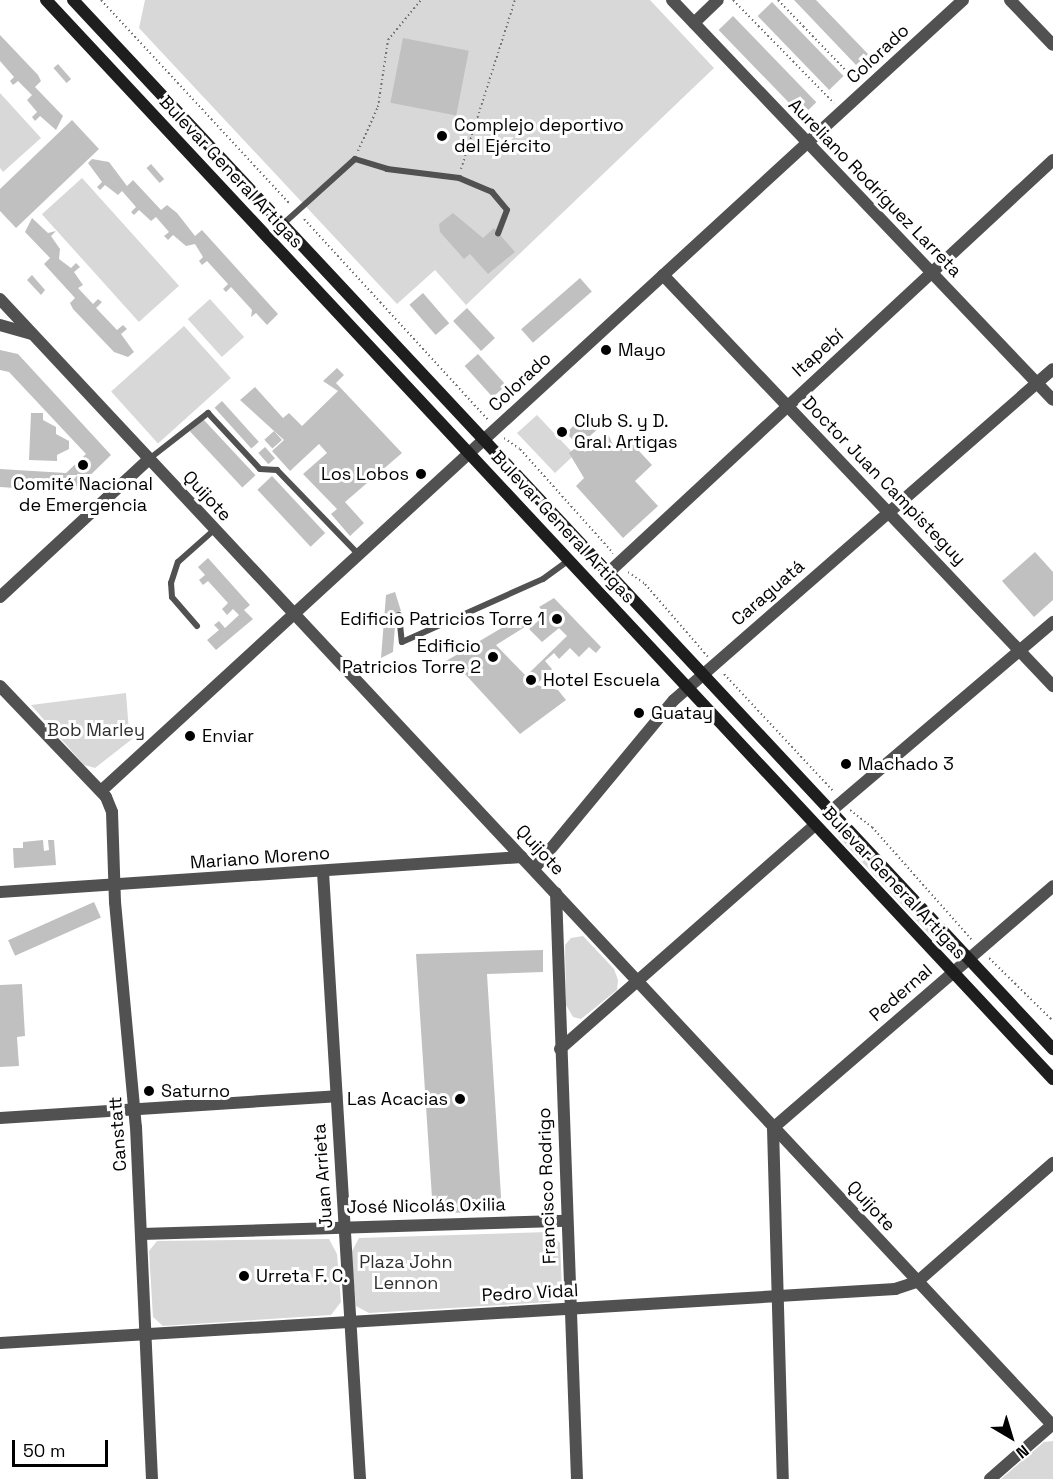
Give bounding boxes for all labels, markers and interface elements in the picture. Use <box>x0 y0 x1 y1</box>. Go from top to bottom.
street label: Colorado <box>842 20 914 88</box>
street label: Bulevar General Artigas <box>155 91 307 253</box>
street label: Aureliano Rodríguez Larreta <box>784 94 966 282</box>
place label: Complejo deportivo del Ejército <box>454 115 624 158</box>
marker: Complejo deportivo del Ejército <box>435 129 449 143</box>
street label: Itapebí <box>788 324 848 382</box>
place label: Mayo <box>618 339 666 361</box>
marker: Mayo <box>599 343 613 357</box>
street label: Colorado <box>484 348 556 416</box>
street label: Doctor Juan Campisteguy <box>798 392 970 570</box>
place label: Club S. y D. Gral. Artigas <box>574 411 678 454</box>
marker: Club S. y D. Gral. Artigas <box>555 425 569 439</box>
street label: Bulevar General Artigas <box>487 446 639 608</box>
marker: Comité Nacional de Emergencia <box>76 458 90 472</box>
place label: Los Lobos <box>321 463 409 485</box>
street label: Quijote <box>178 466 236 526</box>
marker: Los Lobos <box>414 467 428 481</box>
place label: Comité Nacional de Emergencia <box>13 474 153 516</box>
street label: Caraguatá <box>727 556 809 630</box>
place label: Edificio Patricios Torre 1 <box>340 608 545 630</box>
marker: Edificio Patricios Torre 1 <box>550 612 564 626</box>
place label: Edificio Patricios Torre 2 <box>341 636 481 678</box>
marker: Edificio Patricios Torre 2 <box>486 650 500 664</box>
place label: Hotel Escuela <box>543 669 660 691</box>
marker: Hotel Escuela <box>524 673 538 687</box>
place label: Guatay <box>651 702 713 724</box>
marker: Guatay <box>632 706 646 720</box>
park label: Bob Marley <box>47 719 145 741</box>
place label: Enviar <box>202 725 254 747</box>
marker: Enviar <box>183 729 197 743</box>
place label: Machado 3 <box>858 753 954 775</box>
marker: Machado 3 <box>839 757 853 771</box>
street label: Bulevar General Artigas <box>818 802 970 964</box>
street label: Quijote <box>511 820 569 880</box>
street label: Mariano Moreno <box>189 842 331 874</box>
street label: Pedernal <box>865 960 937 1026</box>
place label: Saturno <box>161 1080 230 1102</box>
marker: Saturno <box>142 1084 156 1098</box>
place label: Las Acacias <box>347 1088 448 1110</box>
marker: Las Acacias <box>453 1092 467 1106</box>
street label: Canstatt <box>105 1096 131 1172</box>
street label: Francisco Rodrigo <box>533 1107 561 1265</box>
street label: Juan Arrieta <box>309 1123 337 1229</box>
street label: Quijote <box>842 1176 900 1236</box>
street label: José Nicolás Oxilia <box>346 1194 506 1218</box>
park label: Plaza John Lennon <box>359 1252 453 1294</box>
place label: Urreta F. C. <box>256 1265 348 1287</box>
marker: Urreta F. C. <box>237 1269 251 1283</box>
street label: Pedro Vidal <box>481 1280 579 1306</box>
north arrow <box>981 1407 1041 1467</box>
scale bar <box>15 1428 111 1466</box>
text: 50 m <box>23 1439 65 1462</box>
text: N <box>1012 1440 1033 1463</box>

